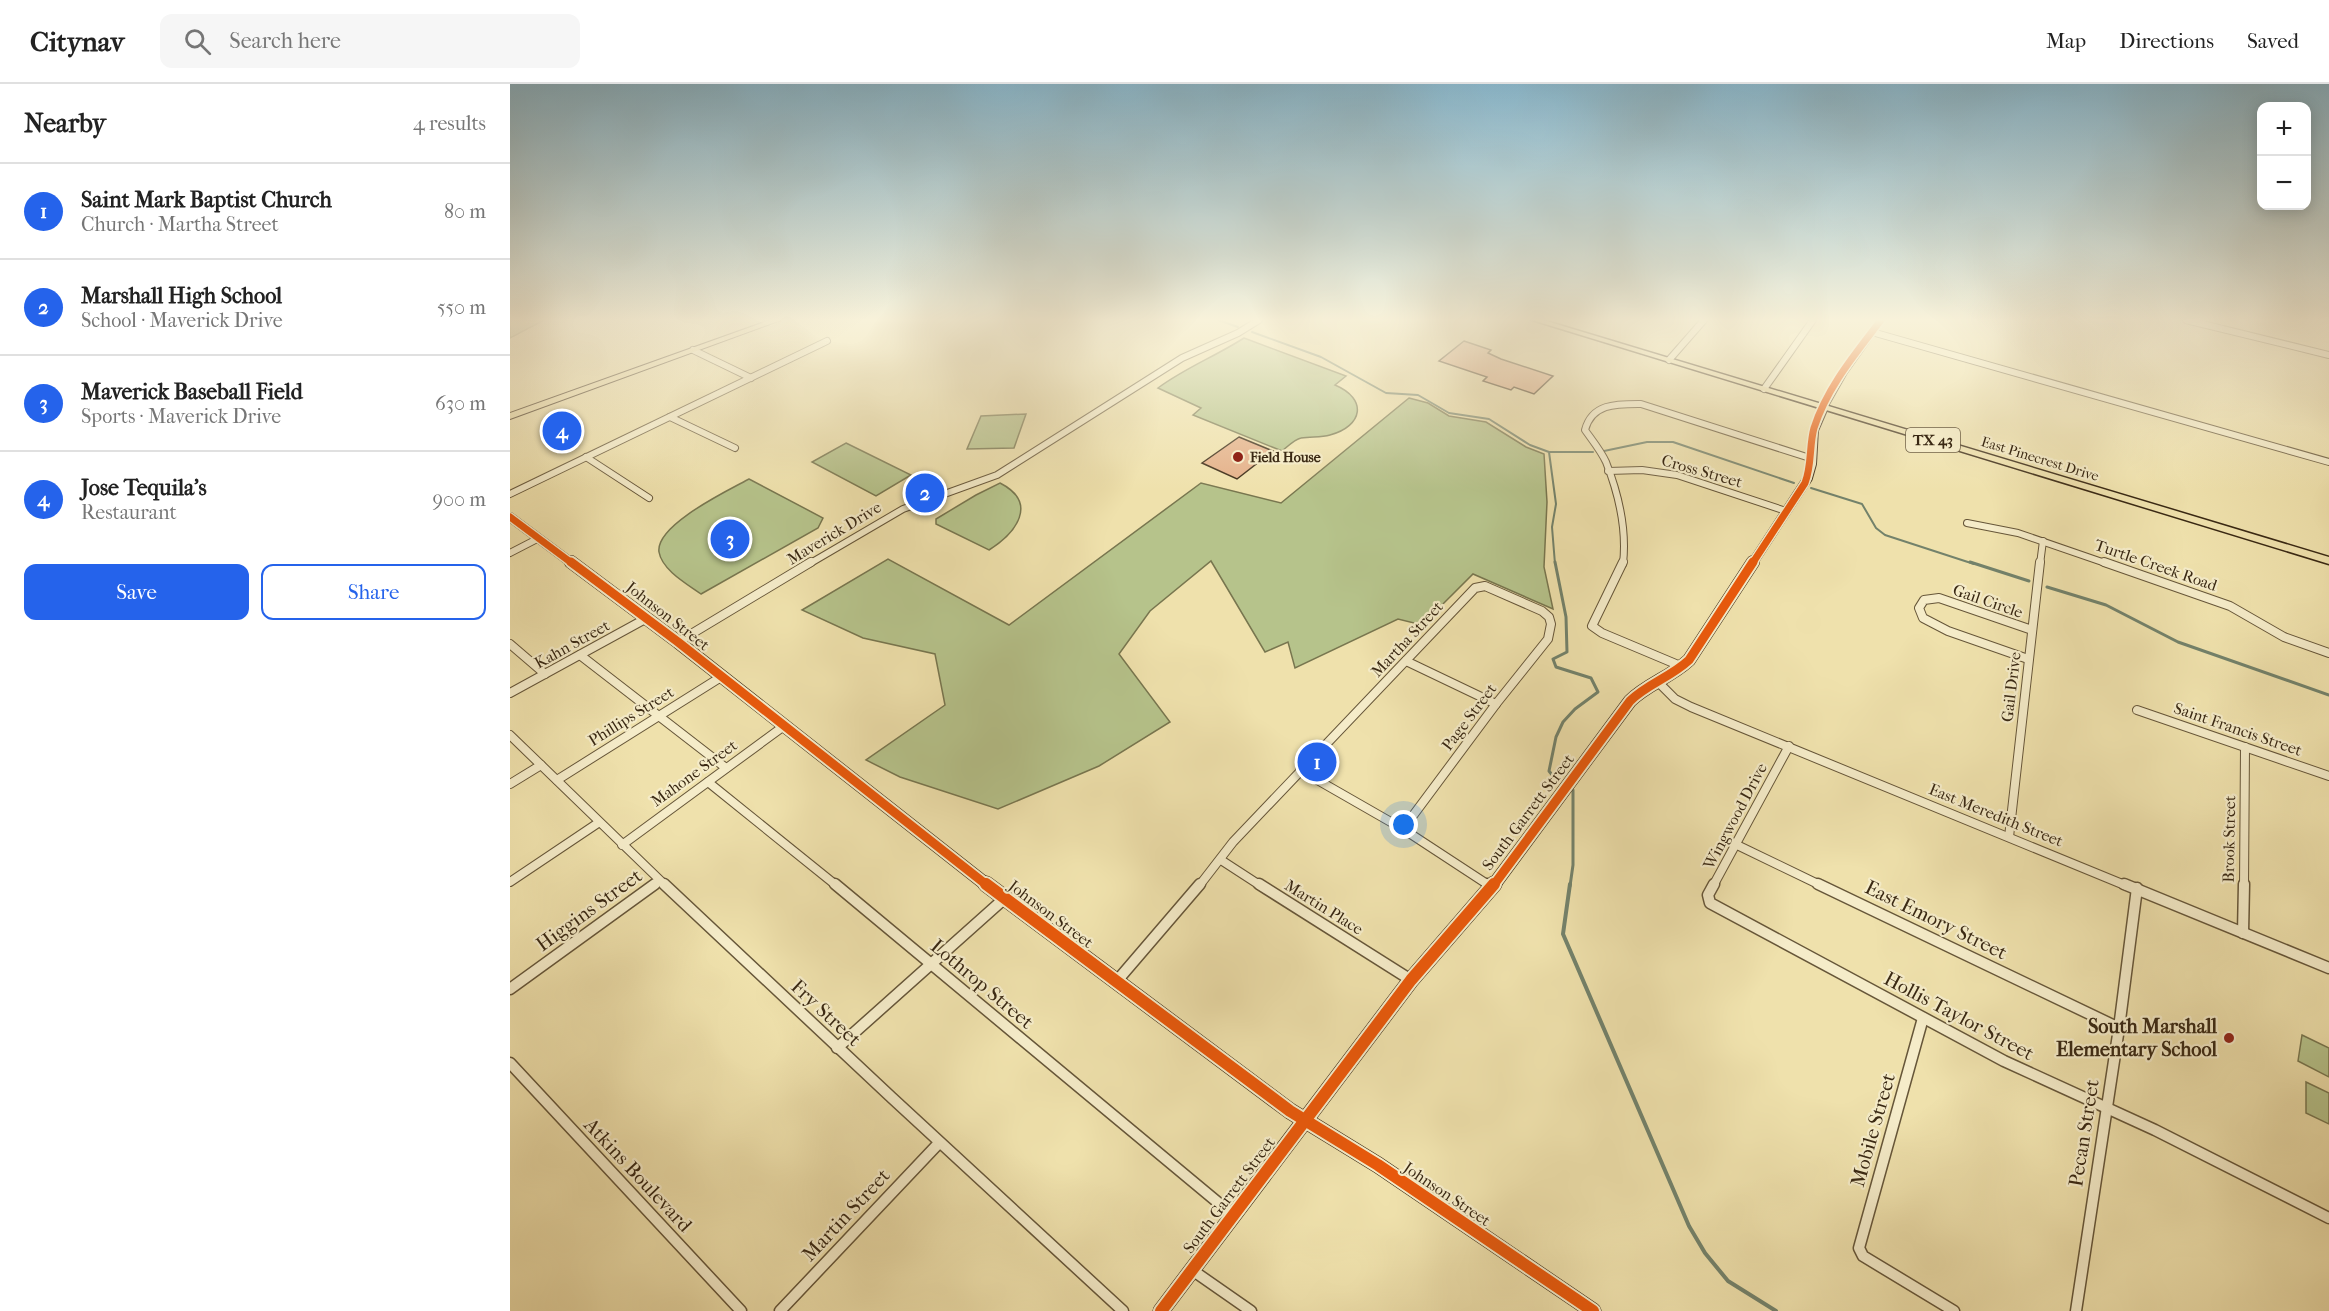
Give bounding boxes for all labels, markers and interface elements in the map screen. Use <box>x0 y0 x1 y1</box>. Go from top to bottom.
search box <box>160 14 580 68</box>
text: Citynav <box>30 25 124 58</box>
icon: search <box>181 25 214 58</box>
text: Search here <box>229 28 341 54</box>
text: Map <box>2046 29 2086 53</box>
text: Directions <box>2119 29 2214 53</box>
text: Saved <box>2247 29 2299 53</box>
map controls <box>2257 102 2311 210</box>
button: + <box>2257 102 2311 156</box>
text: Nearby <box>24 108 106 139</box>
text: 4 results <box>413 112 486 135</box>
button: − <box>2257 156 2311 210</box>
text: Saint Mark Baptist Church <box>81 187 332 213</box>
text: 1 <box>40 200 47 223</box>
text: 80 m <box>444 200 486 223</box>
text: Church · Martha Street <box>81 213 279 236</box>
text: Marshall High School <box>81 283 282 309</box>
text: 2 <box>38 296 49 319</box>
text: 550 m <box>437 296 486 319</box>
text: School · Maverick Drive <box>81 309 283 332</box>
text: Maverick Baseball Field <box>81 379 303 405</box>
text: 3 <box>39 392 48 415</box>
text: 630 m <box>435 392 486 415</box>
text: Sports · Maverick Drive <box>81 405 281 428</box>
pin: 4 <box>542 408 582 454</box>
road number: TX 43 <box>1906 428 1960 452</box>
street label: East Pinecrest Drive <box>1979 433 2101 485</box>
place label: Field House <box>1249 449 1321 466</box>
marker: Field House <box>1231 450 1245 464</box>
street label: Cross Street <box>1659 450 1745 492</box>
pin: 2 <box>906 470 944 516</box>
text: Jose Tequila's <box>81 475 207 501</box>
text: 4 <box>38 488 49 511</box>
text: 900 m <box>433 488 486 511</box>
street label: Maverick Drive <box>783 497 885 569</box>
text: Restaurant <box>81 501 177 524</box>
pin: 3 <box>710 516 750 562</box>
street label: Turtle Creek Road <box>2092 535 2220 595</box>
button: Save <box>24 564 249 620</box>
button: Share <box>261 564 486 620</box>
street label: Johnson Street <box>621 576 714 655</box>
street label: Gail Circle <box>1951 580 2026 622</box>
street label: Martha Street <box>1367 597 1447 681</box>
street label: Kahn Street <box>531 615 613 672</box>
street label: Gail Drive <box>1997 651 2025 723</box>
street label: Page Street <box>1438 679 1501 754</box>
street label: Phillips Street <box>585 682 677 750</box>
street label: Saint Francis Street <box>2172 698 2305 760</box>
street label: Mahone Street <box>647 735 741 811</box>
pin: 1 <box>1298 740 1336 784</box>
street label: South Garrett Street <box>1478 750 1578 874</box>
street label: Wingwood Drive <box>1699 760 1771 873</box>
street label: East Meredith Street <box>1926 779 2066 851</box>
street label: Brook Street <box>2219 795 2239 883</box>
your location <box>1389 810 1418 839</box>
street label: Higgins Street <box>532 864 646 956</box>
street label: Johnson Street <box>1003 875 1097 952</box>
street label: Martin Place <box>1281 875 1367 939</box>
street label: East Emory Street <box>1861 876 2011 964</box>
street label: Lothrop Street <box>926 934 1038 1034</box>
street label: Hollis Taylor Street <box>1880 967 2038 1065</box>
street label: Fry Street <box>786 975 866 1051</box>
place label: South Marshall Elementary School <box>2056 1015 2217 1061</box>
marker: South Marshall Elementary School <box>2222 1031 2236 1045</box>
street label: Mobile Street <box>1846 1071 1900 1189</box>
street label: Pecan Street <box>2064 1078 2104 1188</box>
street label: Atkins Boulevard <box>579 1113 697 1237</box>
street label: South Garrett Street <box>1179 1133 1279 1257</box>
street label: Johnson Street <box>1398 1157 1494 1230</box>
street label: Martin Street <box>797 1164 895 1266</box>

